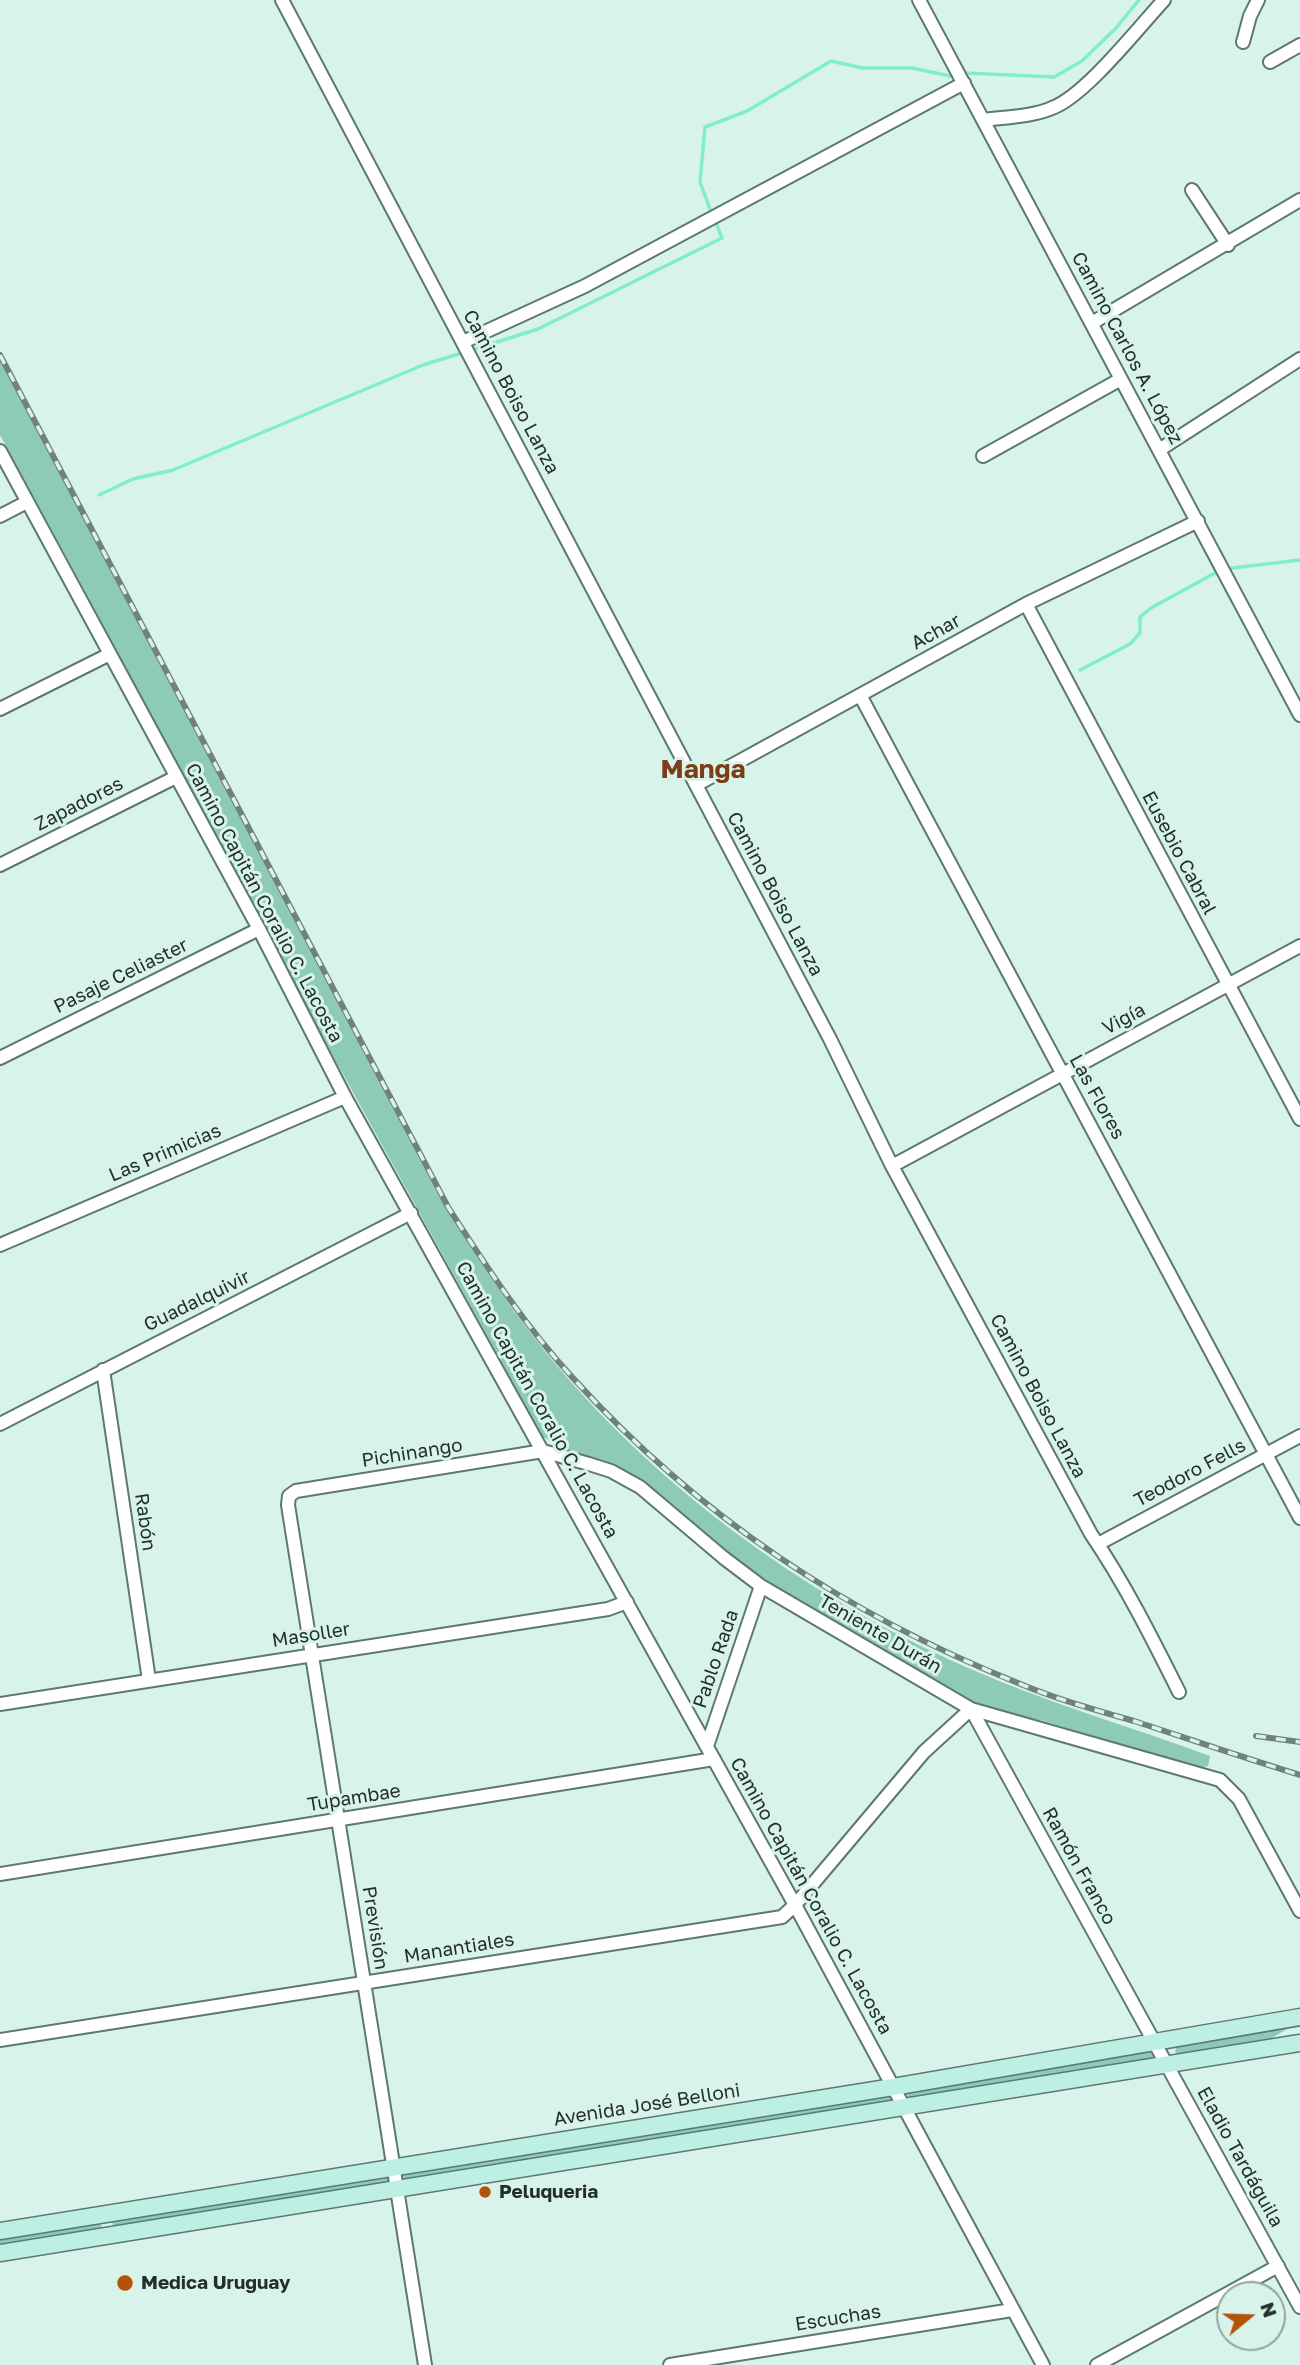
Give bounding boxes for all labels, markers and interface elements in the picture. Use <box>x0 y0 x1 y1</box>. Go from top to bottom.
street label: Camino Carlos A. López <box>1067 248 1187 448</box>
street label: Camino Boiso Lanza <box>458 306 564 478</box>
street label: Achar <box>907 609 965 655</box>
district label: Manga <box>660 754 746 786</box>
street label: Camino Capitán Coralio C. Lacosta <box>180 759 348 1047</box>
street label: Zapadores <box>31 772 127 836</box>
street label: Eusebio Cabral <box>1137 787 1221 919</box>
street label: Camino Boiso Lanza <box>722 808 828 980</box>
street label: Pasaje Celiaster <box>50 934 192 1018</box>
street label: Vigía <box>1099 998 1149 1040</box>
street label: Las Flores <box>1064 1051 1130 1143</box>
street label: Las Primicias <box>105 1119 225 1187</box>
street label: Camino Capitán Coralio C. Lacosta <box>451 1258 623 1542</box>
street label: Guadalquivir <box>140 1265 254 1337</box>
street label: Camino Boiso Lanza <box>985 1310 1091 1482</box>
street label: Pichinango <box>360 1434 464 1472</box>
street label: Teodoro Fells <box>1130 1434 1250 1512</box>
street label: Rabón <box>130 1492 160 1552</box>
street label: Teniente Durán <box>814 1590 946 1678</box>
street label: Pablo Rada <box>689 1607 743 1711</box>
street label: Masoller <box>270 1618 352 1652</box>
street label: Camino Capitán Coralio C. Lacosta <box>725 1754 897 2038</box>
street label: Tupambae <box>306 1779 402 1817</box>
street label: Ramón Franco <box>1037 1803 1121 1929</box>
street label: Previsión <box>357 1885 393 1971</box>
street label: Manantiales <box>402 1928 516 1968</box>
street label: Avenida José Belloni <box>552 2079 742 2131</box>
street label: Eladio Tardáguila <box>1192 2083 1288 2231</box>
place label: Peluqueria <box>499 2181 598 2203</box>
marker: Peluqueria <box>477 2184 493 2200</box>
place label: Medica Uruguay <box>141 2272 290 2294</box>
marker: Medica Uruguay <box>115 2273 135 2293</box>
north arrow <box>1216 2281 1286 2351</box>
text: N <box>1256 2299 1283 2320</box>
street label: Escuchas <box>794 2300 882 2336</box>

